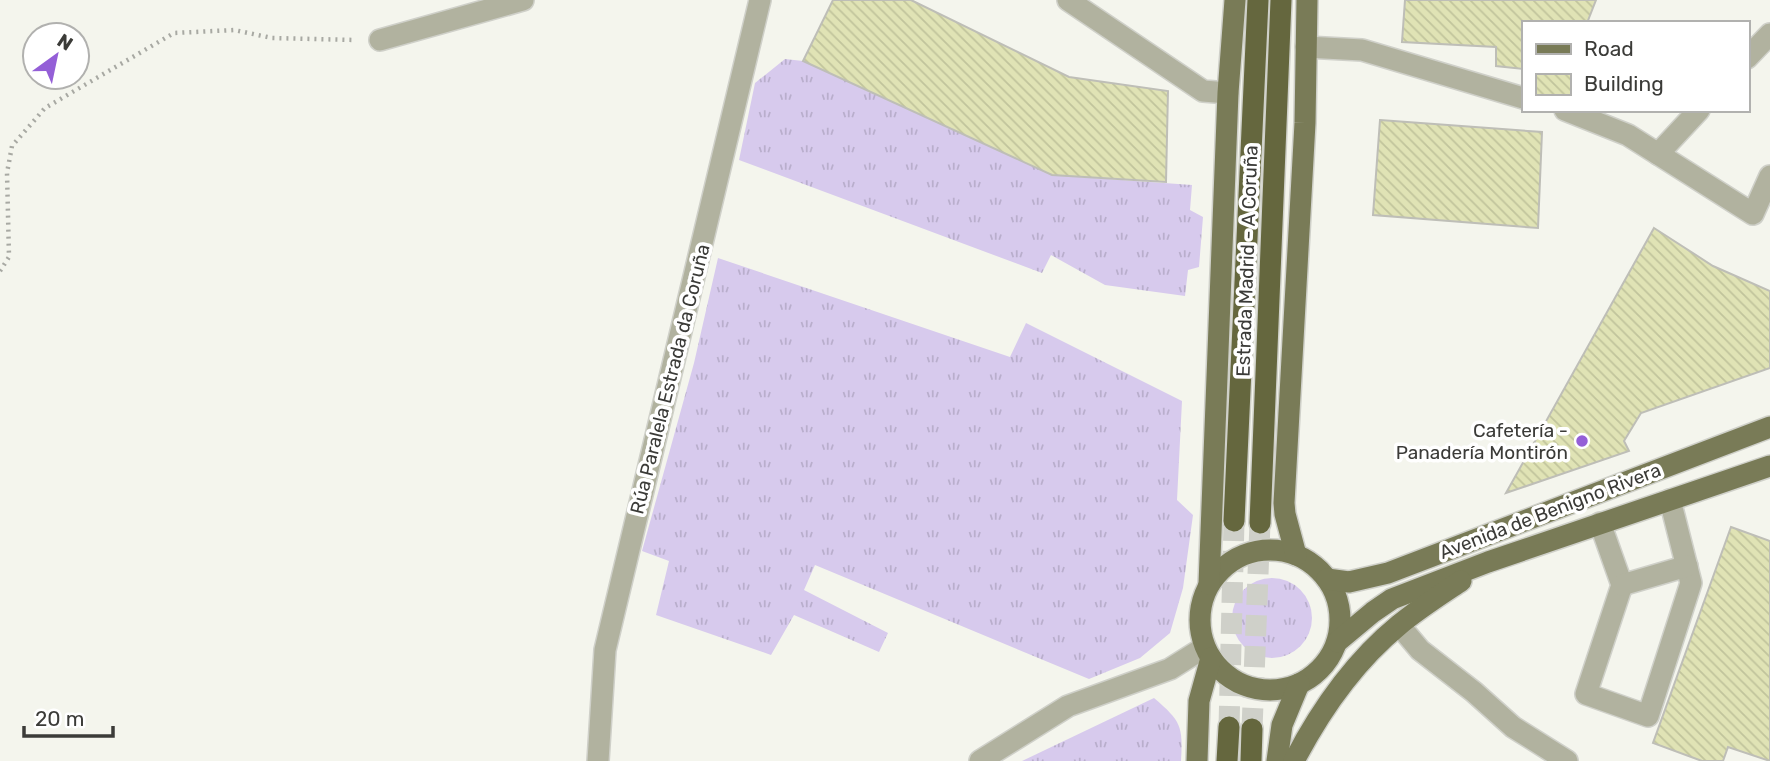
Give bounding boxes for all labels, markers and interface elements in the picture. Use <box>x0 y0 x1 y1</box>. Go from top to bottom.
north arrow <box>21 21 91 91</box>
legend <box>1522 21 1749 112</box>
text: N <box>53 29 77 56</box>
text: Road <box>1584 36 1634 61</box>
text: Building <box>1584 71 1664 96</box>
street label: Estrada Madrid - A Coruña <box>1231 145 1263 377</box>
street label: Rúa Paralela Estrada da Coruña <box>625 242 715 516</box>
place label: Cafetería - Panadería Montirón <box>1396 419 1568 464</box>
marker: Cafetería - Panadería Montirón <box>1574 433 1590 449</box>
street label: Avenida de Benigno Rivera <box>1436 458 1664 564</box>
scale bar <box>24 694 114 738</box>
text: 20 m <box>35 706 84 731</box>

